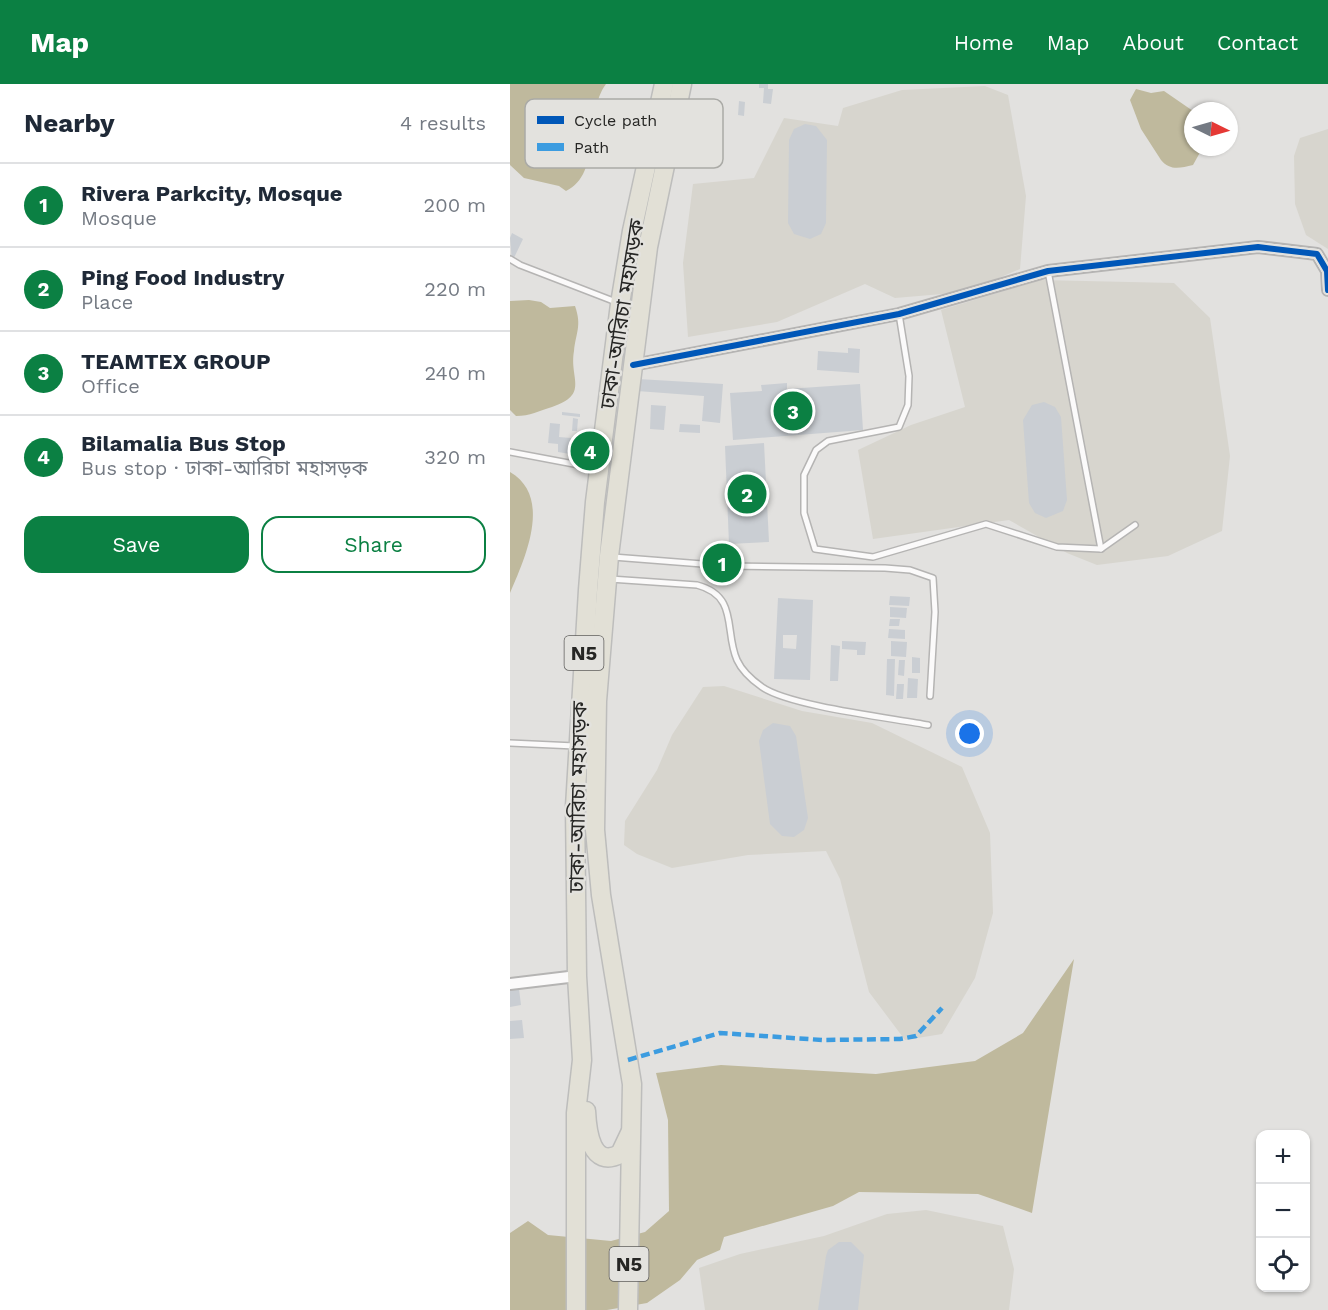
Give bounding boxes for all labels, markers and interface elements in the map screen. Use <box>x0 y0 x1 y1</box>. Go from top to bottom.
text: Map <box>30 26 89 59</box>
text: Home <box>954 30 1014 55</box>
text: Map <box>1047 30 1090 55</box>
text: About <box>1123 30 1184 55</box>
text: Contact <box>1217 30 1298 55</box>
legend <box>525 99 723 168</box>
north arrow <box>1184 102 1238 156</box>
text: Nearby <box>24 108 115 138</box>
text: 4 results <box>400 111 486 135</box>
text: Cycle path <box>574 111 657 130</box>
text: Path <box>574 138 609 157</box>
text: Rivera Parkcity, Mosque <box>81 181 343 206</box>
text: 1 <box>39 193 48 217</box>
text: 200 m <box>424 193 486 217</box>
text: Mosque <box>81 206 157 230</box>
street label: ঢাকা-আরিচা মহাসড়ক <box>594 216 649 411</box>
text: Ping Food Industry <box>81 265 284 290</box>
text: 2 <box>38 277 49 301</box>
text: 220 m <box>424 277 486 301</box>
text: Place <box>81 290 133 314</box>
text: TEAMTEX GROUP <box>81 349 271 374</box>
text: 3 <box>38 361 49 385</box>
text: 240 m <box>424 361 486 385</box>
text: Office <box>81 374 140 398</box>
pin: 3 <box>774 388 812 434</box>
pin: 4 <box>570 428 610 473</box>
text: Bilamalia Bus Stop <box>81 431 286 456</box>
text: 4 <box>37 445 50 469</box>
text: 320 m <box>424 445 486 469</box>
text: Bus stop · ঢাকা-আরিচা মহাসড়ক <box>81 456 368 480</box>
pin: 2 <box>728 472 766 516</box>
button: Save <box>24 516 249 573</box>
button: Share <box>261 516 486 573</box>
pin: 1 <box>702 540 742 586</box>
road number: N5 <box>564 636 604 670</box>
street label: ঢাকা-আরিচা মহাসড়ক <box>563 700 592 894</box>
your location <box>955 719 984 748</box>
map controls <box>1256 1130 1310 1292</box>
button: + <box>1256 1130 1310 1184</box>
button: − <box>1256 1184 1310 1238</box>
button: locate <box>1256 1238 1310 1292</box>
road number: N5 <box>610 1247 648 1281</box>

